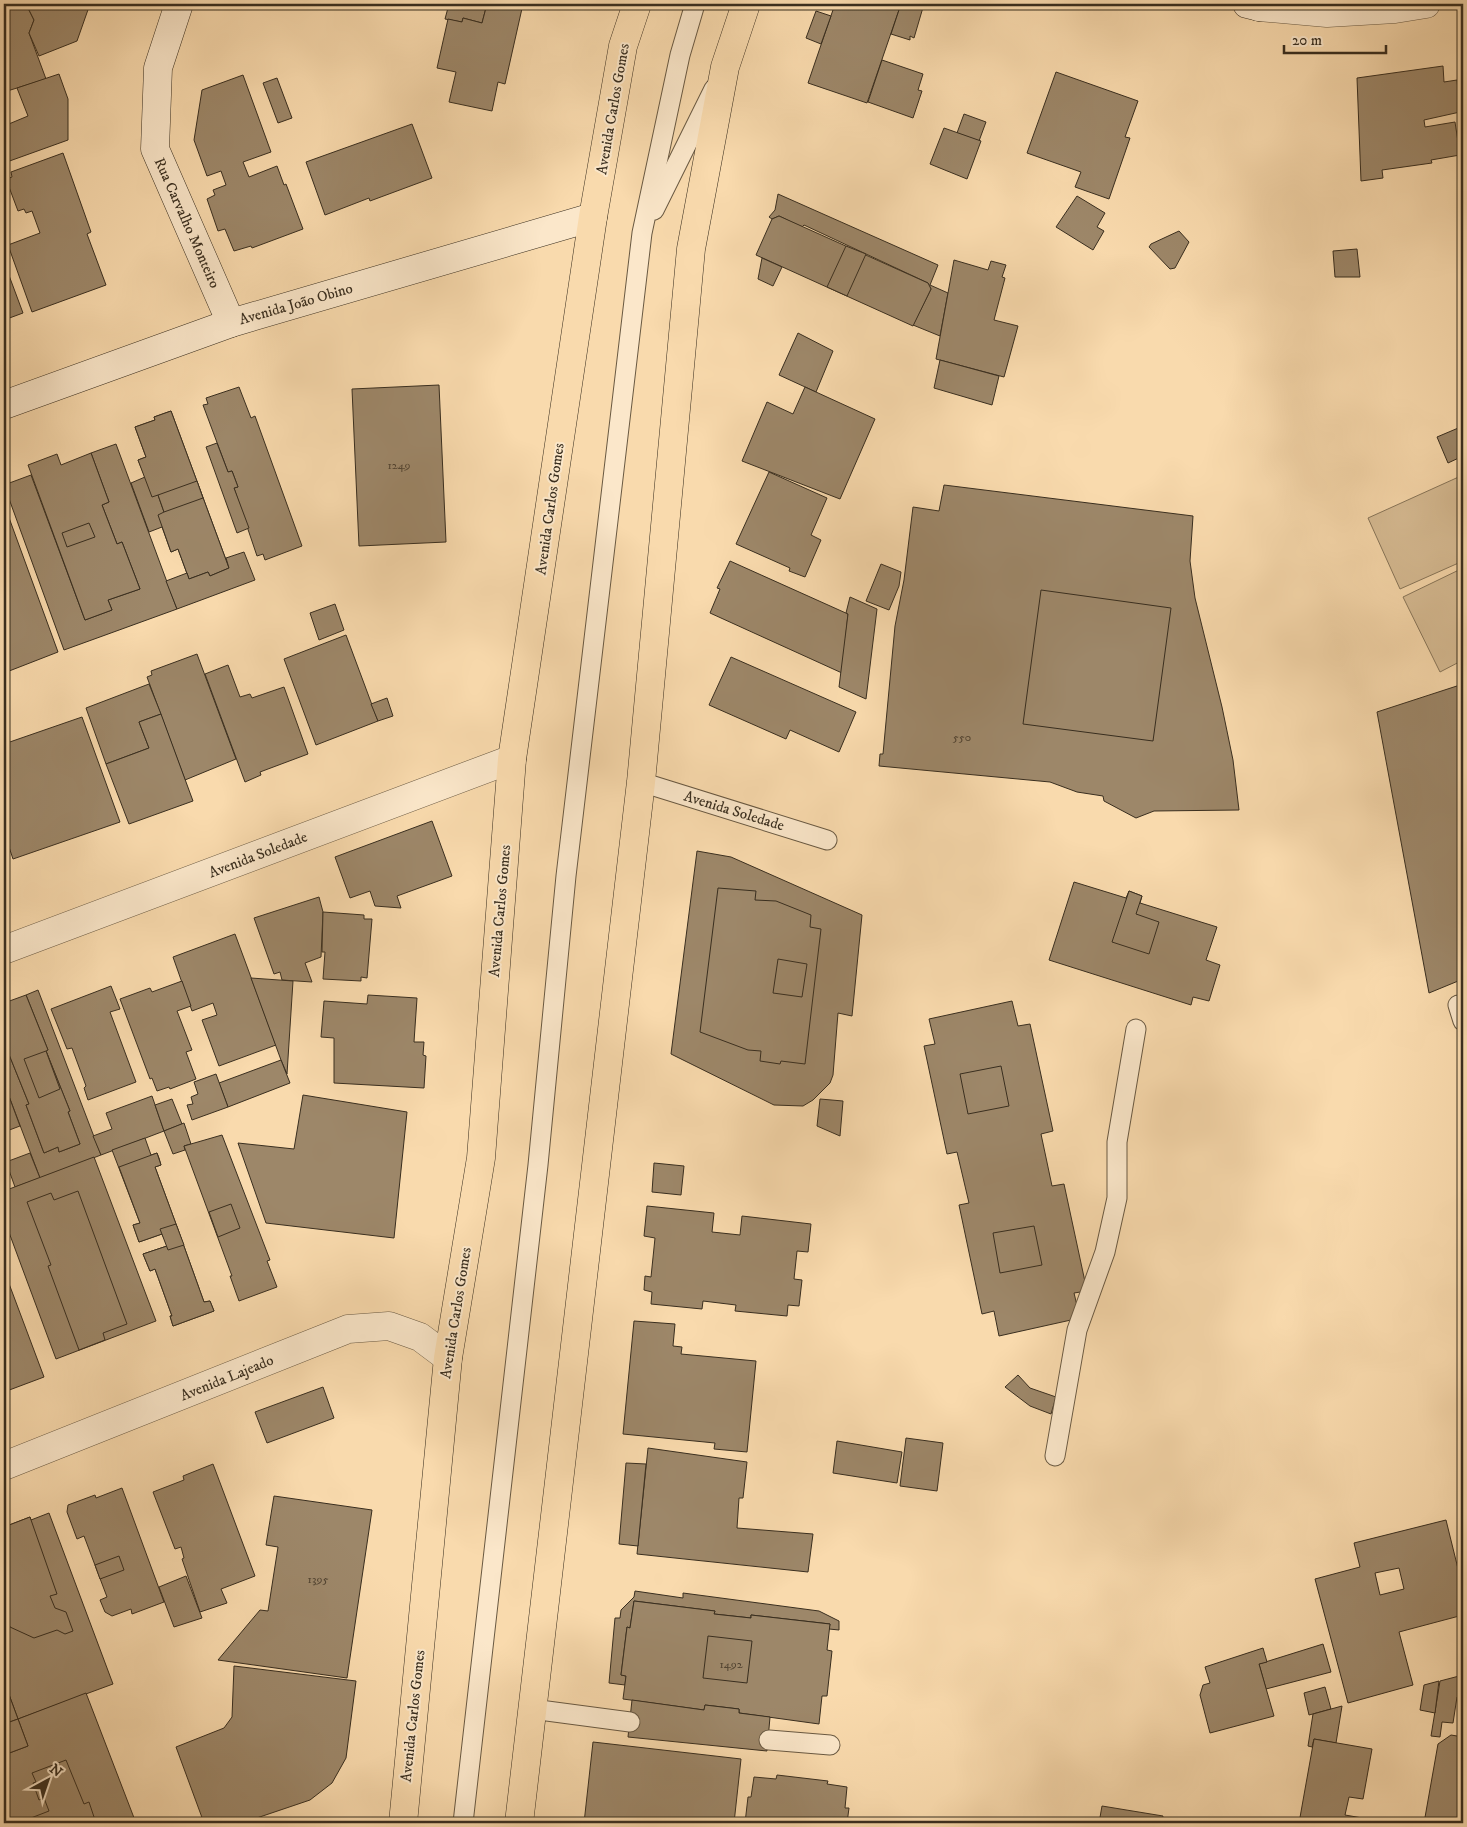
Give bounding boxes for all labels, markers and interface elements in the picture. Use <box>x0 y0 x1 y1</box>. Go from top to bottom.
scale bar <box>1284 22 1387 54</box>
text: 20 m <box>1292 31 1322 50</box>
street label: Avenida Carlos Gomes <box>592 42 634 176</box>
street label: Rua Carvalho Monteiro <box>150 155 224 291</box>
street label: Avenida João Obino <box>237 279 355 329</box>
street label: Avenida Carlos Gomes <box>531 442 569 576</box>
house number: 1249 <box>387 458 411 473</box>
house number: 550 <box>953 730 971 745</box>
street label: Avenida Soledade <box>681 787 787 835</box>
street label: Avenida Soledade <box>206 827 310 883</box>
street label: Avenida Carlos Gomes <box>485 844 515 978</box>
street label: Avenida Carlos Gomes <box>436 1246 476 1380</box>
street label: Avenida Lajeado <box>178 1351 276 1405</box>
house number: 1395 <box>308 1572 328 1587</box>
street label: Avenida Carlos Gomes <box>397 1649 429 1783</box>
house number: 1492 <box>719 1657 743 1672</box>
north arrow <box>22 1754 72 1804</box>
text: N <box>46 1760 66 1782</box>

